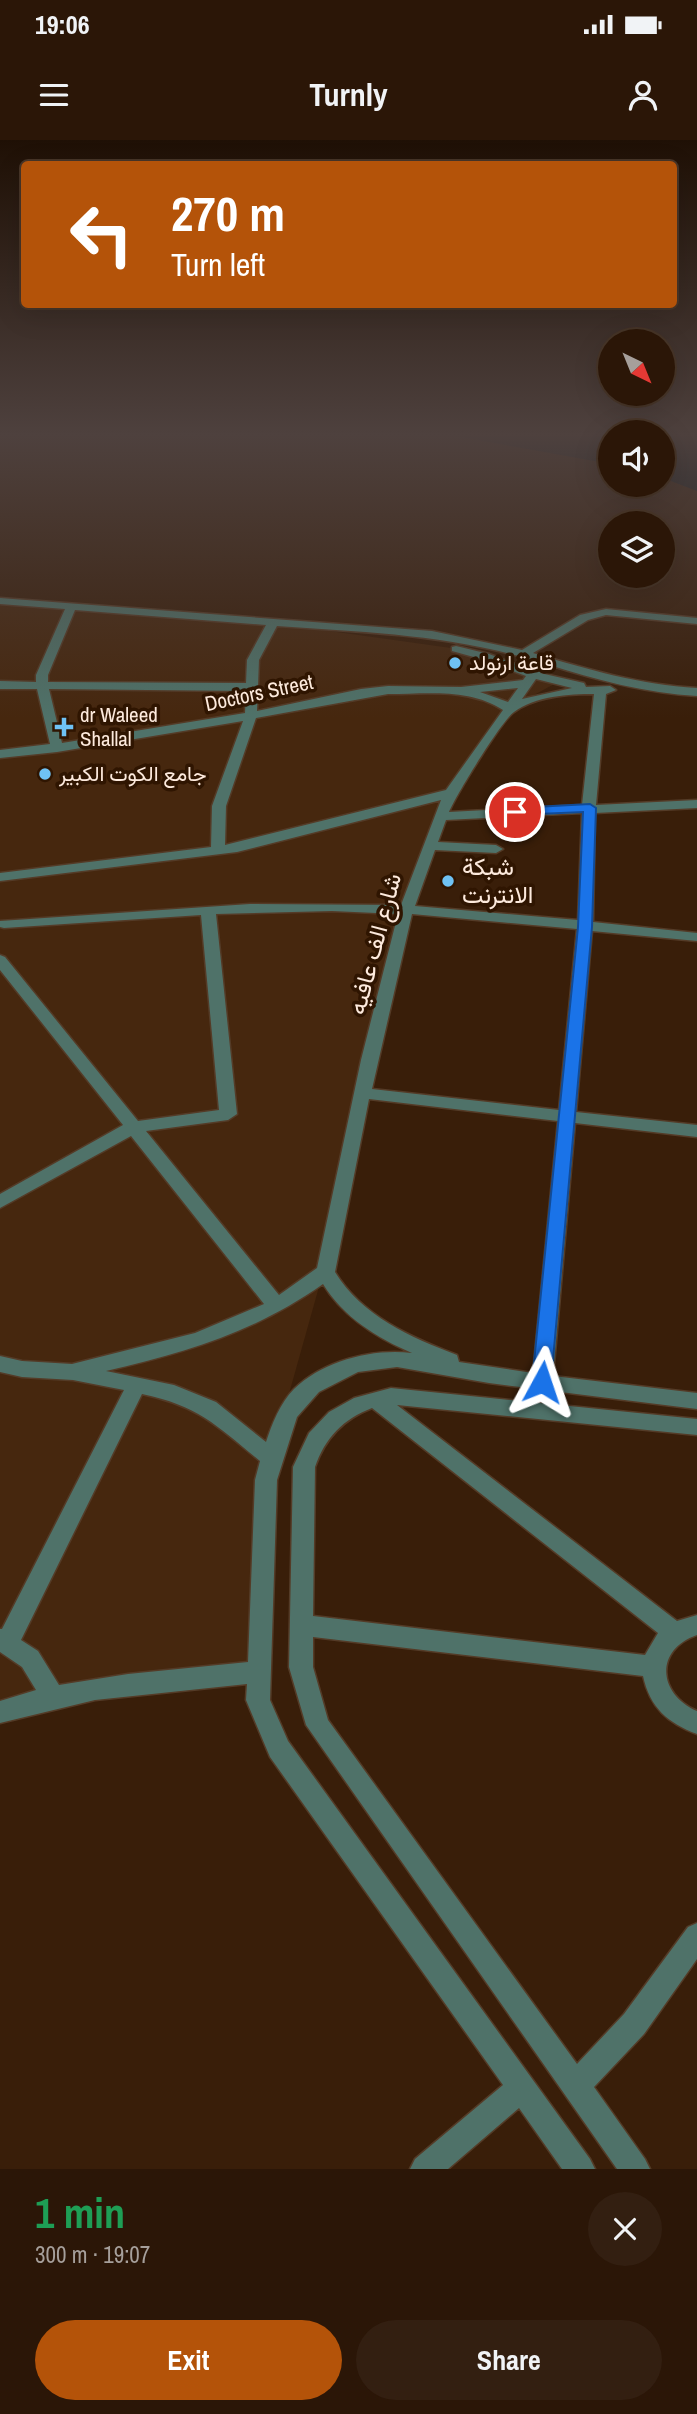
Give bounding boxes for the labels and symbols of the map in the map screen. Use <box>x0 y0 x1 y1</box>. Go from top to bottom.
north arrow <box>598 329 676 406</box>
place label: قاعة ارنولد <box>469 648 554 677</box>
marker: قاعة ارنولد <box>447 655 463 671</box>
street label: Doctors Street <box>202 667 316 718</box>
place label: dr Waleed Shallal <box>80 700 158 753</box>
marker: dr Waleed Shallal <box>54 717 74 737</box>
place label: جامع الكوت الكبير <box>58 759 207 788</box>
marker: جامع الكوت الكبير <box>37 766 53 782</box>
pin <box>485 782 545 842</box>
place label: شبكة الانترنت <box>462 850 533 910</box>
street label: شارع الف عافيه <box>340 870 409 1018</box>
marker: شبكة الانترنت <box>440 873 456 889</box>
position arrow <box>505 1345 579 1419</box>

